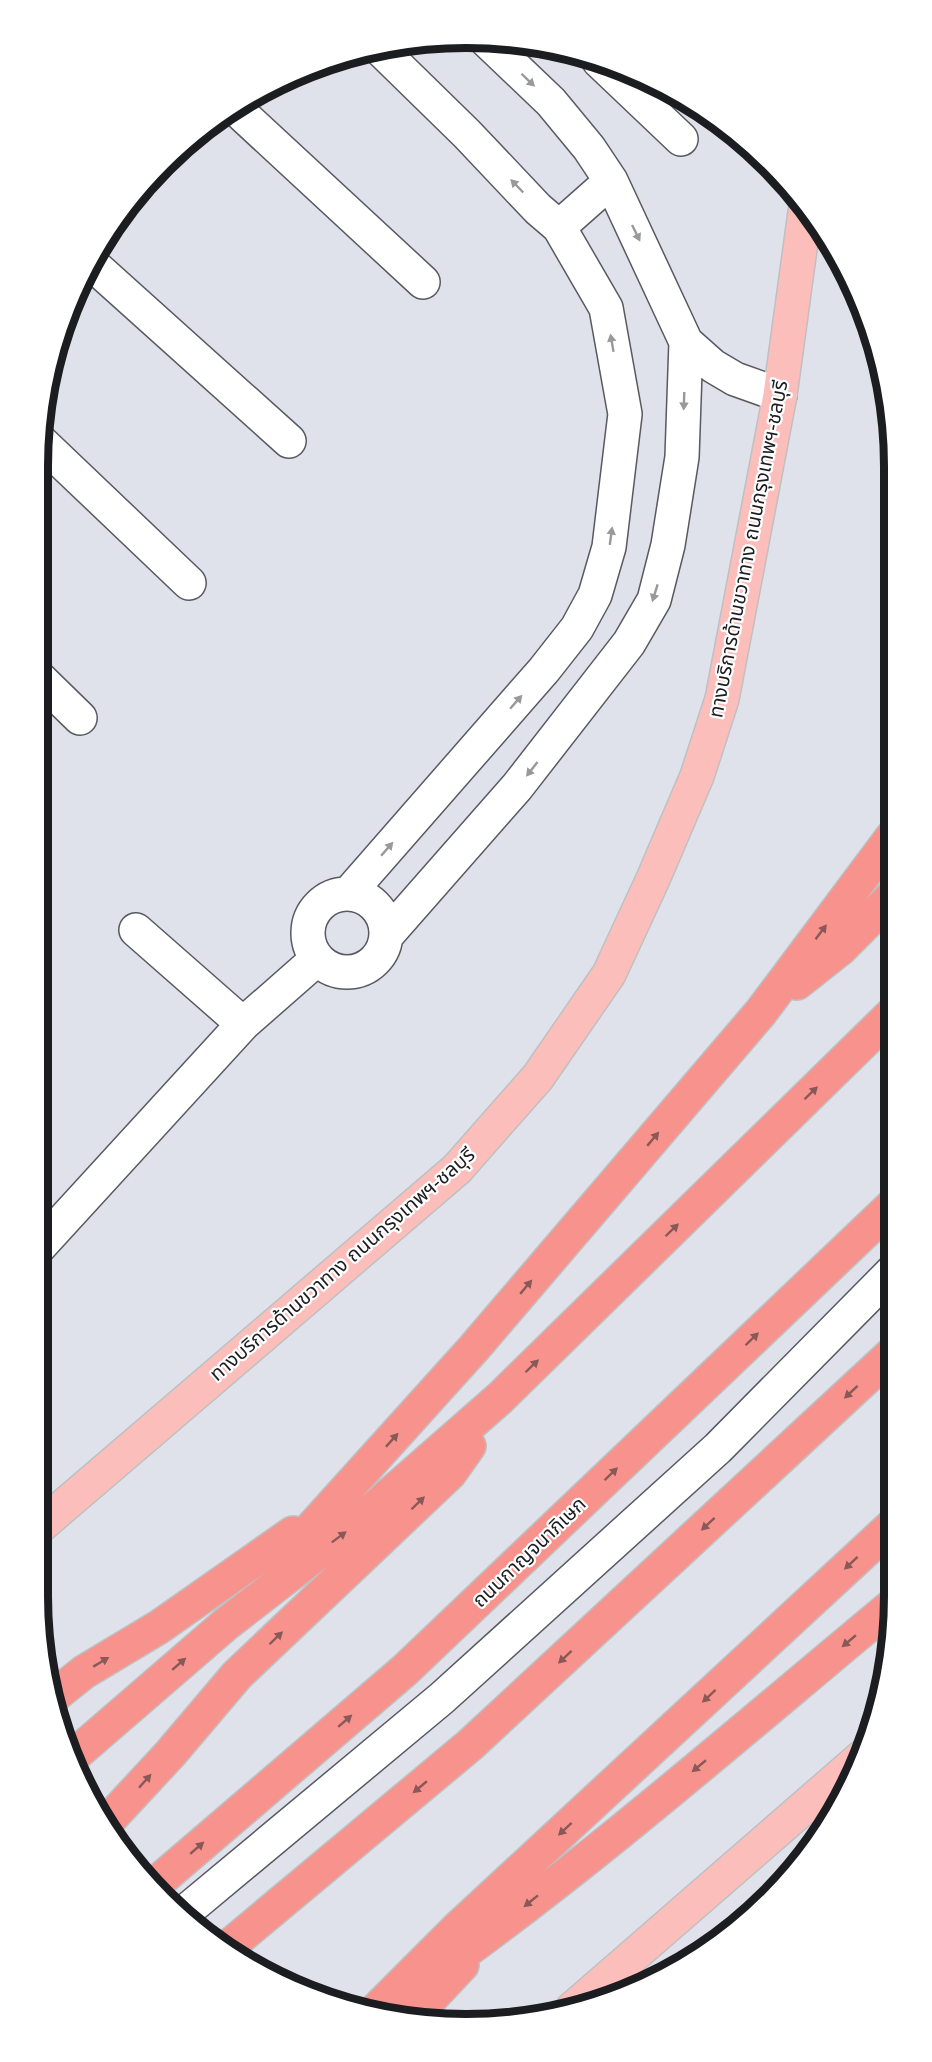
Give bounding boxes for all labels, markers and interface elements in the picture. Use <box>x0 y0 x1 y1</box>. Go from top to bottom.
one-way arrow <box>520 73 535 87</box>
one-way arrow <box>510 179 524 194</box>
one-way arrow <box>631 225 641 242</box>
one-way arrow <box>607 333 616 352</box>
street label: ทางบริการด้านขวาทาง ถนนกรุงเทพฯ-ชลบุรี <box>704 378 793 720</box>
one-way arrow <box>679 391 689 410</box>
one-way arrow <box>606 526 615 545</box>
one-way arrow <box>650 584 659 602</box>
one-way arrow <box>509 695 522 710</box>
one-way arrow <box>525 761 538 777</box>
one-way arrow <box>380 842 393 857</box>
one-way arrow <box>815 924 827 940</box>
one-way arrow <box>803 1087 817 1101</box>
one-way arrow <box>646 1131 659 1147</box>
street label: ทางบริการด้านขวาทาง ถนนกรุงเทพฯ-ชลบุรี <box>205 1143 479 1386</box>
one-way arrow <box>664 1223 678 1237</box>
one-way arrow <box>519 1280 532 1295</box>
one-way arrow <box>745 1333 759 1347</box>
one-way arrow <box>525 1360 539 1374</box>
one-way arrow <box>844 1385 859 1398</box>
one-way arrow <box>384 1433 398 1447</box>
one-way arrow <box>603 1468 618 1481</box>
street label: ถนนกาญจนาภิเษก <box>468 1493 590 1611</box>
one-way arrow <box>410 1497 424 1511</box>
one-way arrow <box>701 1517 715 1531</box>
one-way arrow <box>331 1531 347 1543</box>
one-way arrow <box>845 1556 859 1570</box>
one-way arrow <box>269 1631 284 1645</box>
one-way arrow <box>842 1634 857 1647</box>
one-way arrow <box>558 1650 573 1663</box>
one-way arrow <box>93 1656 109 1667</box>
one-way arrow <box>171 1658 186 1671</box>
one-way arrow <box>701 1689 716 1703</box>
one-way arrow <box>337 1715 352 1728</box>
one-way arrow <box>692 1759 707 1772</box>
one-way arrow <box>138 1774 152 1789</box>
one-way arrow <box>413 1780 428 1793</box>
one-way arrow <box>559 1821 573 1835</box>
one-way arrow <box>189 1841 205 1854</box>
one-way arrow <box>523 1895 539 1908</box>

